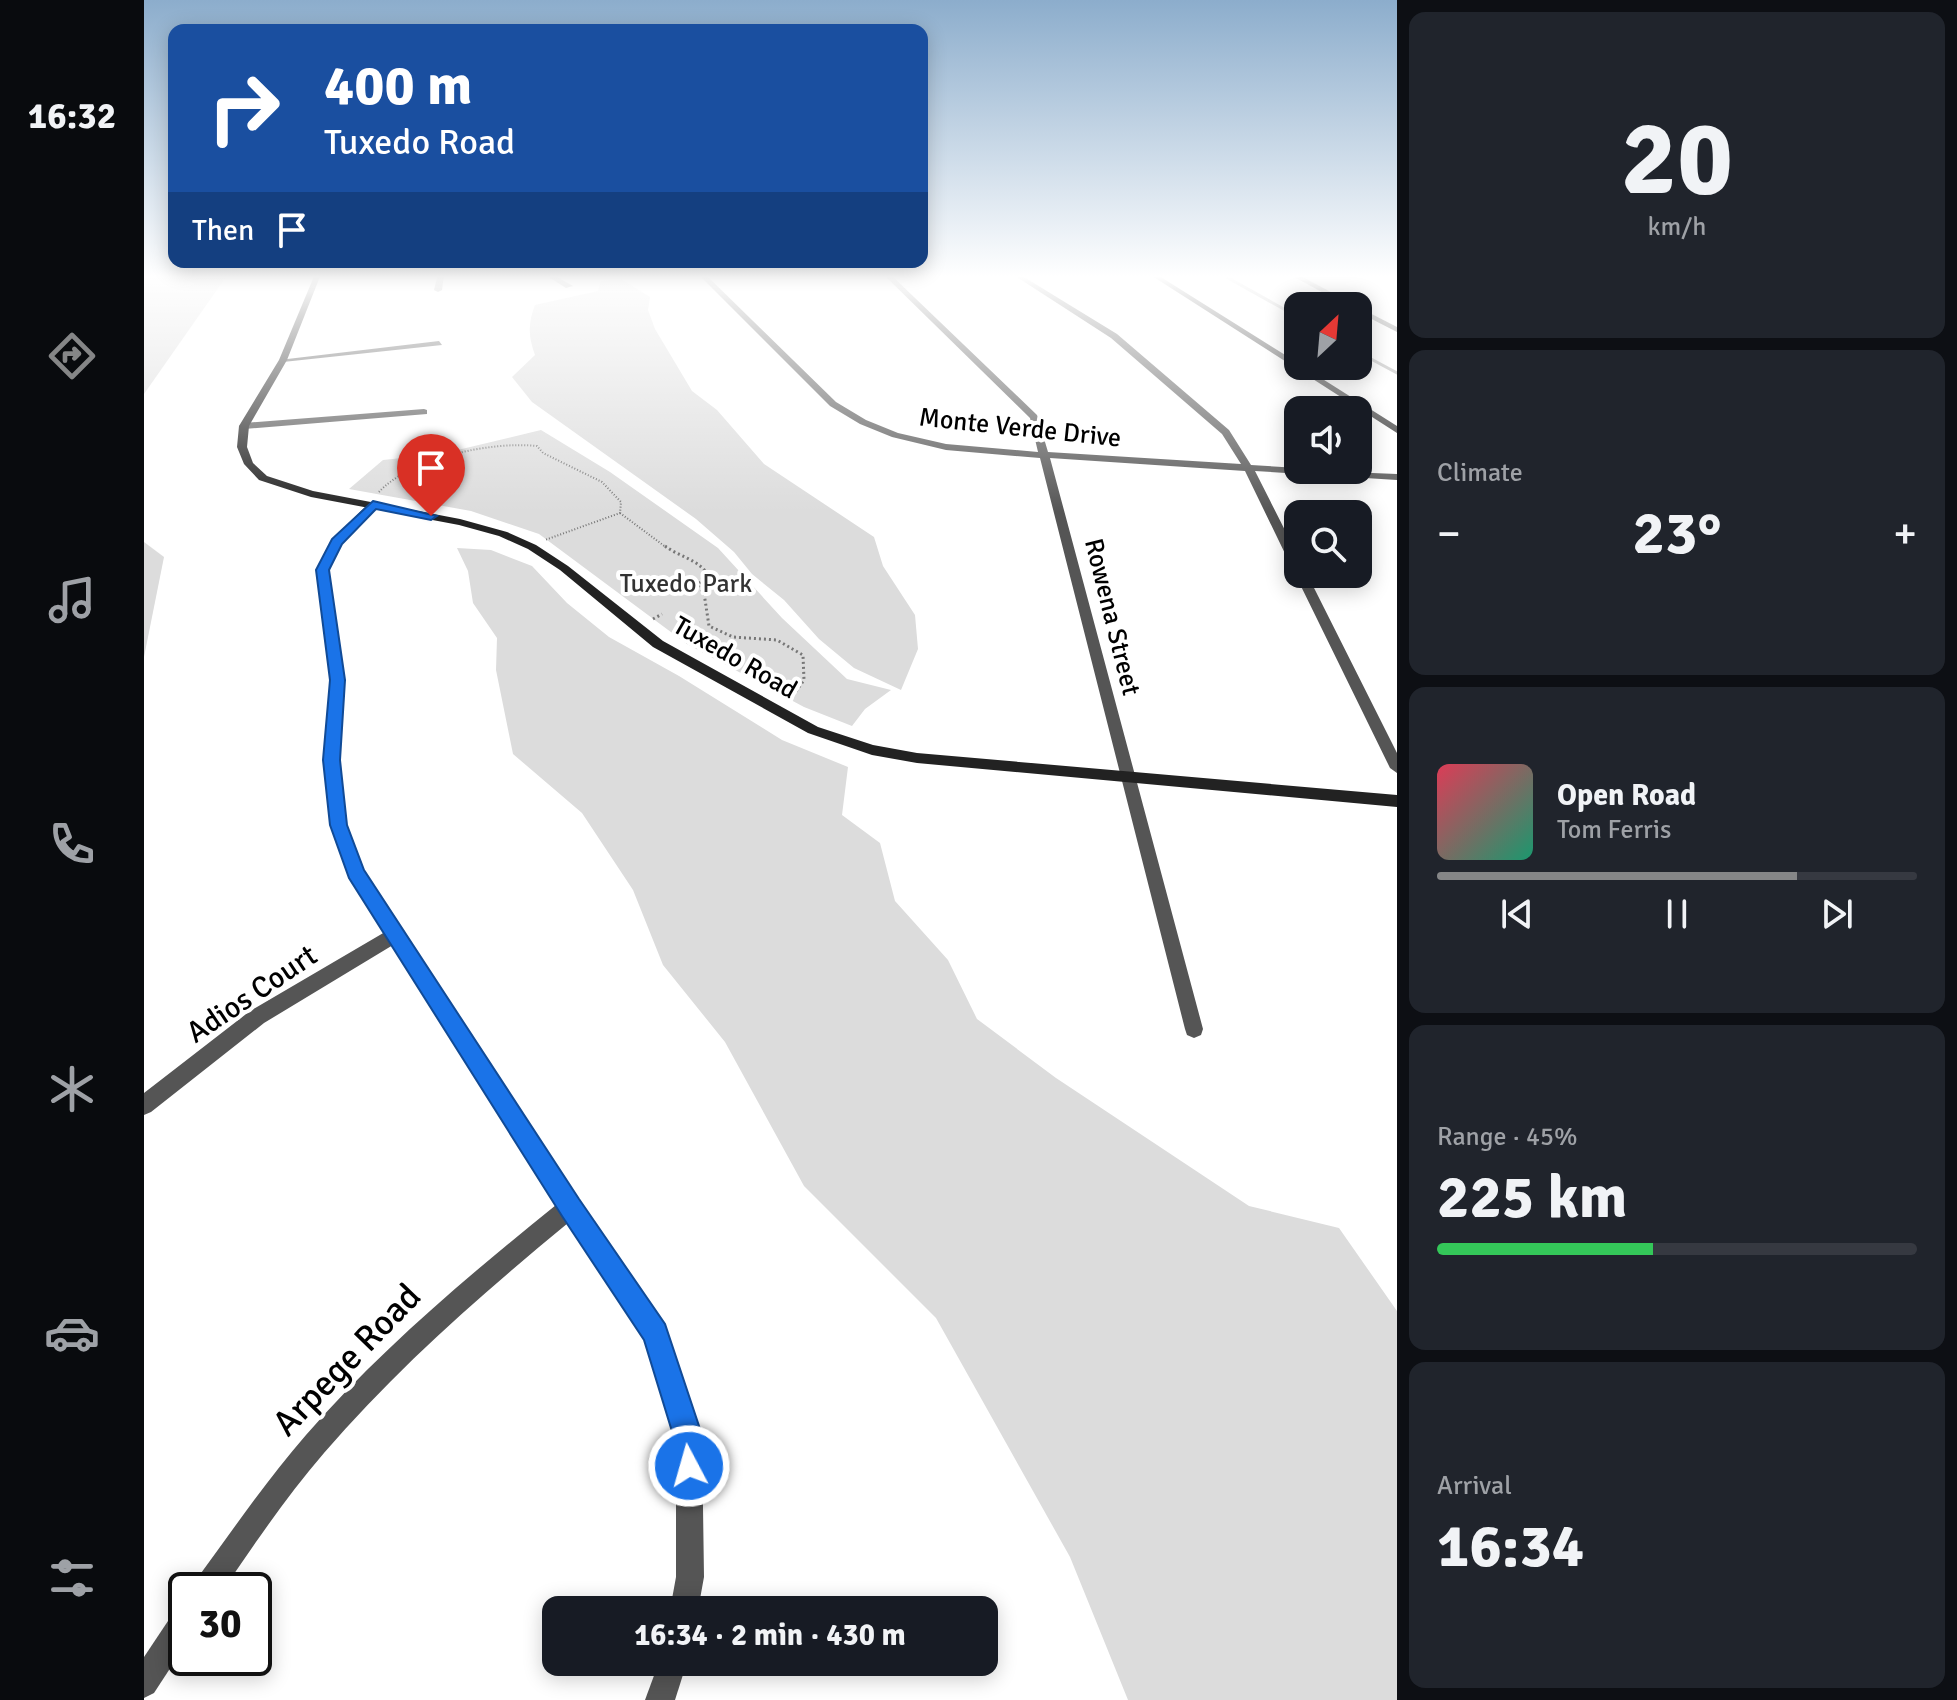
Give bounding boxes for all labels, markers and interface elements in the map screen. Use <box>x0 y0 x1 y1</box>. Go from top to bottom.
text: 400 m <box>324 51 472 120</box>
icon: right <box>192 56 296 160</box>
text: 16:32 <box>28 94 116 139</box>
text: 20 <box>1621 95 1733 223</box>
text: Tuxedo Road <box>324 120 515 165</box>
icon: arrive <box>270 208 314 252</box>
text: km/h <box>1648 211 1706 243</box>
text: Then <box>192 212 254 249</box>
north arrow <box>1284 292 1372 380</box>
map controls <box>1284 292 1372 588</box>
icon: directions <box>44 328 100 384</box>
button: sound <box>1284 396 1372 484</box>
street label: Monte Verde Drive <box>917 401 1123 455</box>
pin <box>397 434 465 516</box>
icon: arrive <box>409 446 453 490</box>
text: Climate <box>1437 457 1523 489</box>
text: 23° <box>1633 497 1721 571</box>
button: search <box>1284 500 1372 588</box>
text: − <box>1437 507 1461 561</box>
text: + <box>1893 507 1917 561</box>
street label: Rowena Street <box>1077 535 1147 699</box>
park label: Tuxedo Park <box>620 568 752 600</box>
icon: music <box>44 572 100 628</box>
street label: Tuxedo Road <box>667 610 803 706</box>
text: Open Road <box>1557 777 1696 814</box>
text: Tom Ferris <box>1557 814 1671 846</box>
icon: phone <box>44 816 100 872</box>
icon: previous <box>1495 892 1539 936</box>
icon: pause <box>1655 892 1699 936</box>
icon: next <box>1815 892 1859 936</box>
street label: Adios Court <box>180 937 324 1051</box>
icon: climate <box>44 1061 100 1117</box>
text: Range · 45% <box>1437 1121 1578 1153</box>
text: 225 km <box>1437 1161 1627 1235</box>
street label: Arpege Road <box>263 1274 431 1446</box>
icon: car <box>44 1305 100 1361</box>
position arrow <box>647 1424 731 1508</box>
text: Arrival <box>1437 1470 1512 1502</box>
text: 16:34 <box>1437 1510 1584 1584</box>
icon: filters <box>44 1550 100 1606</box>
speed limit sign: 30 <box>168 1572 272 1676</box>
text: 16:34 · 2 min · 430 m <box>634 1617 906 1654</box>

